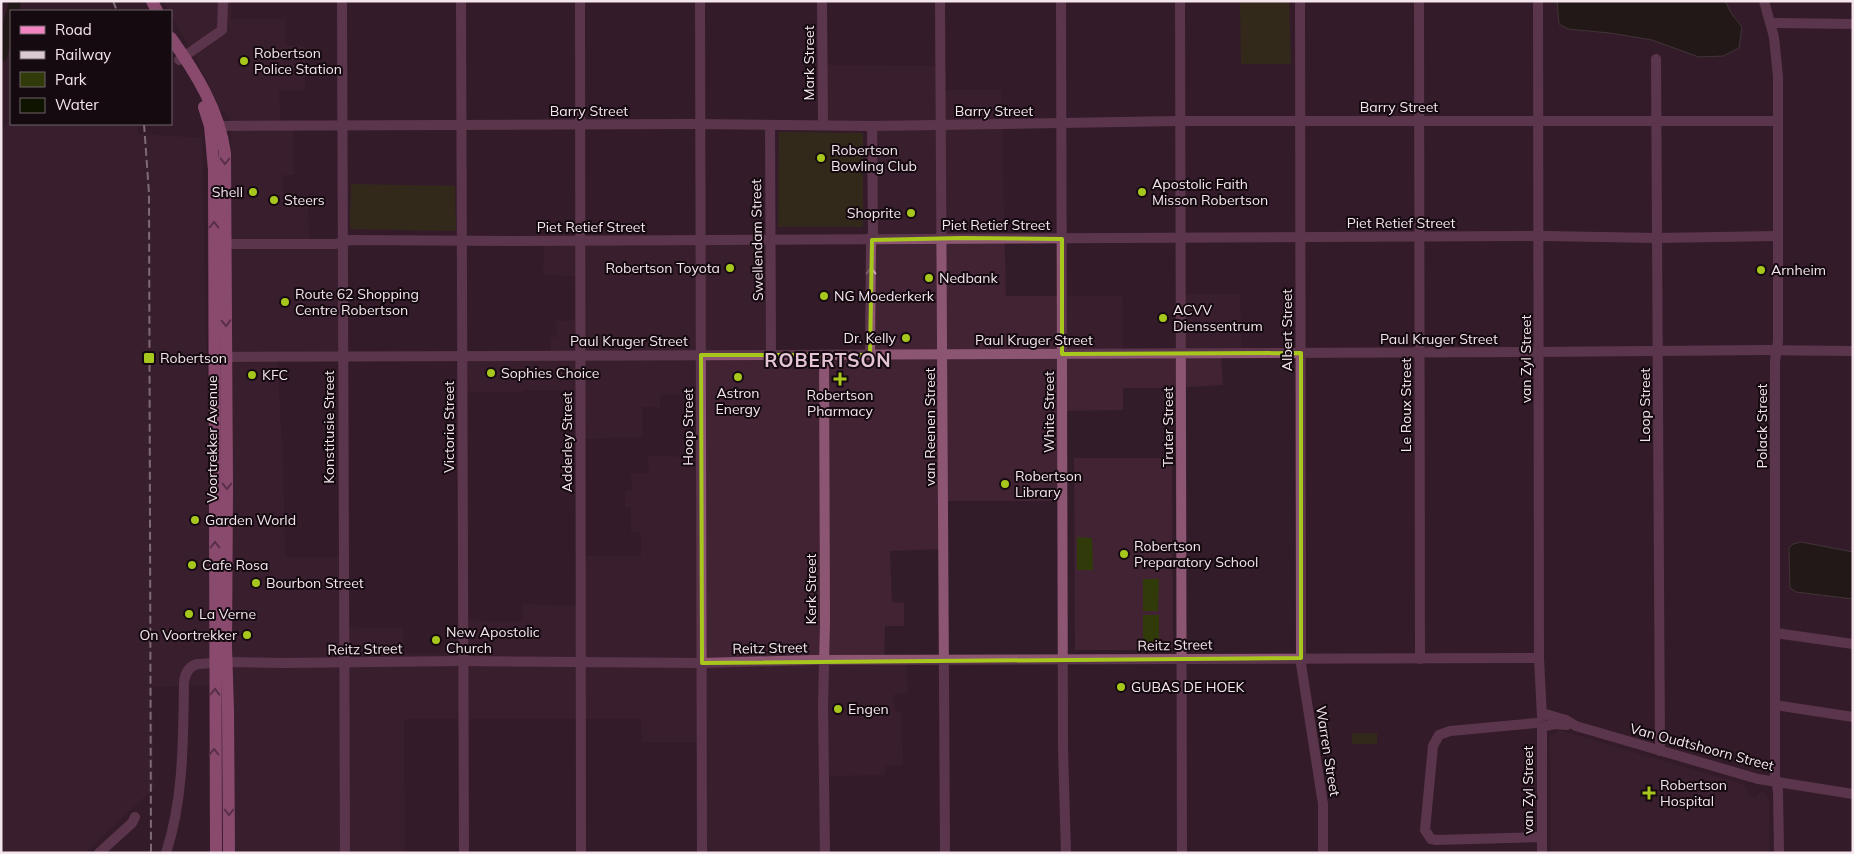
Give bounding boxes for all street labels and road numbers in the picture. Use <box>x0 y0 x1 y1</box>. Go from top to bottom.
street label: Mark Street <box>800 25 818 101</box>
street label: Barry Street <box>1360 98 1438 116</box>
street label: Barry Street <box>550 102 628 120</box>
street label: Barry Street <box>955 102 1033 120</box>
street label: Swellendam Street <box>747 179 767 301</box>
street label: Piet Retief Street <box>1347 214 1455 232</box>
street label: Piet Retief Street <box>942 216 1050 234</box>
street label: Piet Retief Street <box>537 218 645 236</box>
street label: Albert Street <box>1278 289 1296 371</box>
street label: van Zyl Street <box>1517 315 1535 403</box>
street label: Paul Kruger Street <box>1380 330 1498 348</box>
street label: Paul Kruger Street <box>975 331 1093 349</box>
street label: Paul Kruger Street <box>570 332 688 350</box>
street label: Le Roux Street <box>1397 358 1415 452</box>
street label: van Reenen Street <box>921 368 939 486</box>
street label: Loop Street <box>1636 368 1654 442</box>
street label: Konstitusie Street <box>320 370 338 484</box>
street label: White Street <box>1040 371 1058 453</box>
street label: Voortrekker Avenue <box>203 375 221 503</box>
street label: Victoria Street <box>440 381 458 473</box>
street label: Polack Street <box>1753 383 1771 469</box>
street label: Truter Street <box>1159 387 1177 467</box>
street label: Hoop Street <box>679 388 697 466</box>
street label: Adderley Street <box>558 392 576 492</box>
street label: Kerk Street <box>802 553 820 625</box>
street label: Reitz Street <box>1137 635 1213 655</box>
street label: Reitz Street <box>732 638 808 658</box>
street label: Reitz Street <box>327 639 403 659</box>
street label: Warren Street <box>1312 704 1344 798</box>
street label: Van Oudtshoorn Street <box>1628 719 1776 775</box>
street label: van Zyl Street <box>1519 746 1537 834</box>

